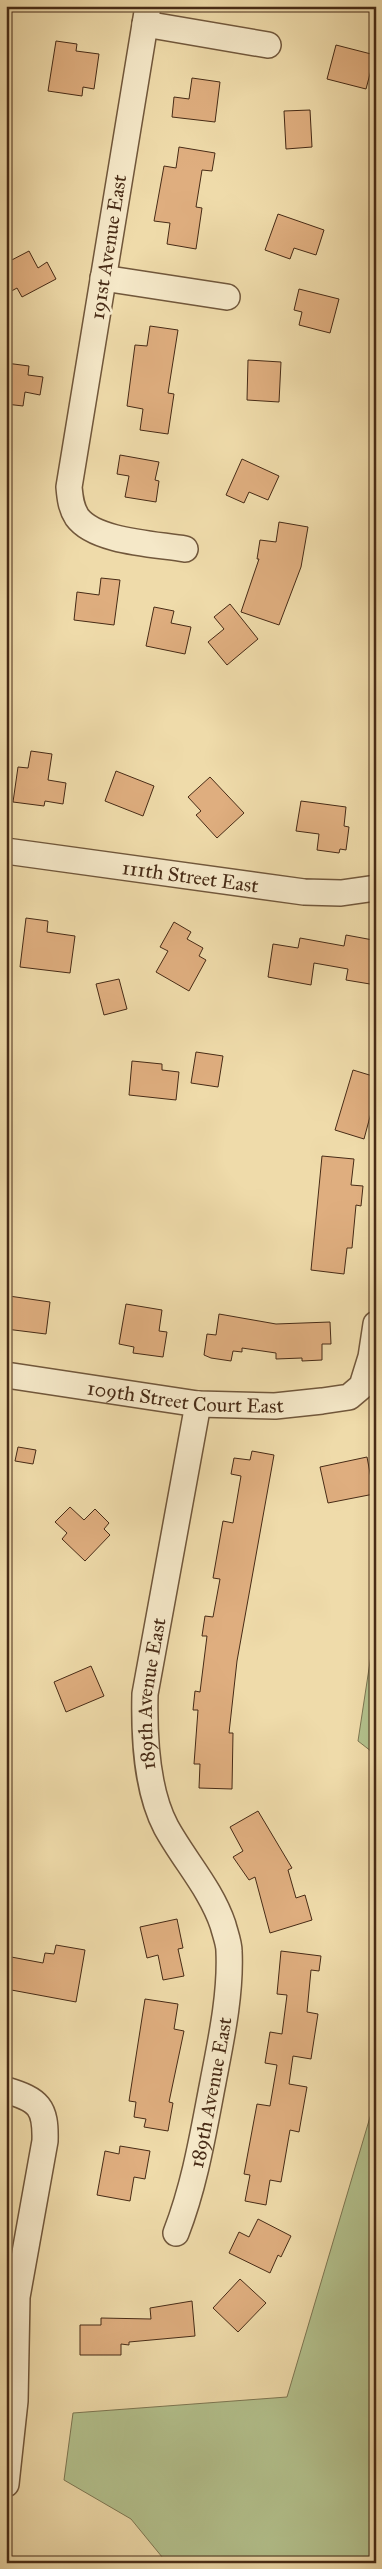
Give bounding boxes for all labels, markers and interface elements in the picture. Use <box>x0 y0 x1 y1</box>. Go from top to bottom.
street label: 191st Avenue East <box>85 173 131 321</box>
street label: 111th Street East <box>121 855 260 898</box>
street label: 109th Street Court East <box>86 1375 285 1418</box>
street label: 189th Avenue East <box>133 1616 171 1772</box>
street label: 189th Avenue East <box>184 2015 237 2170</box>

